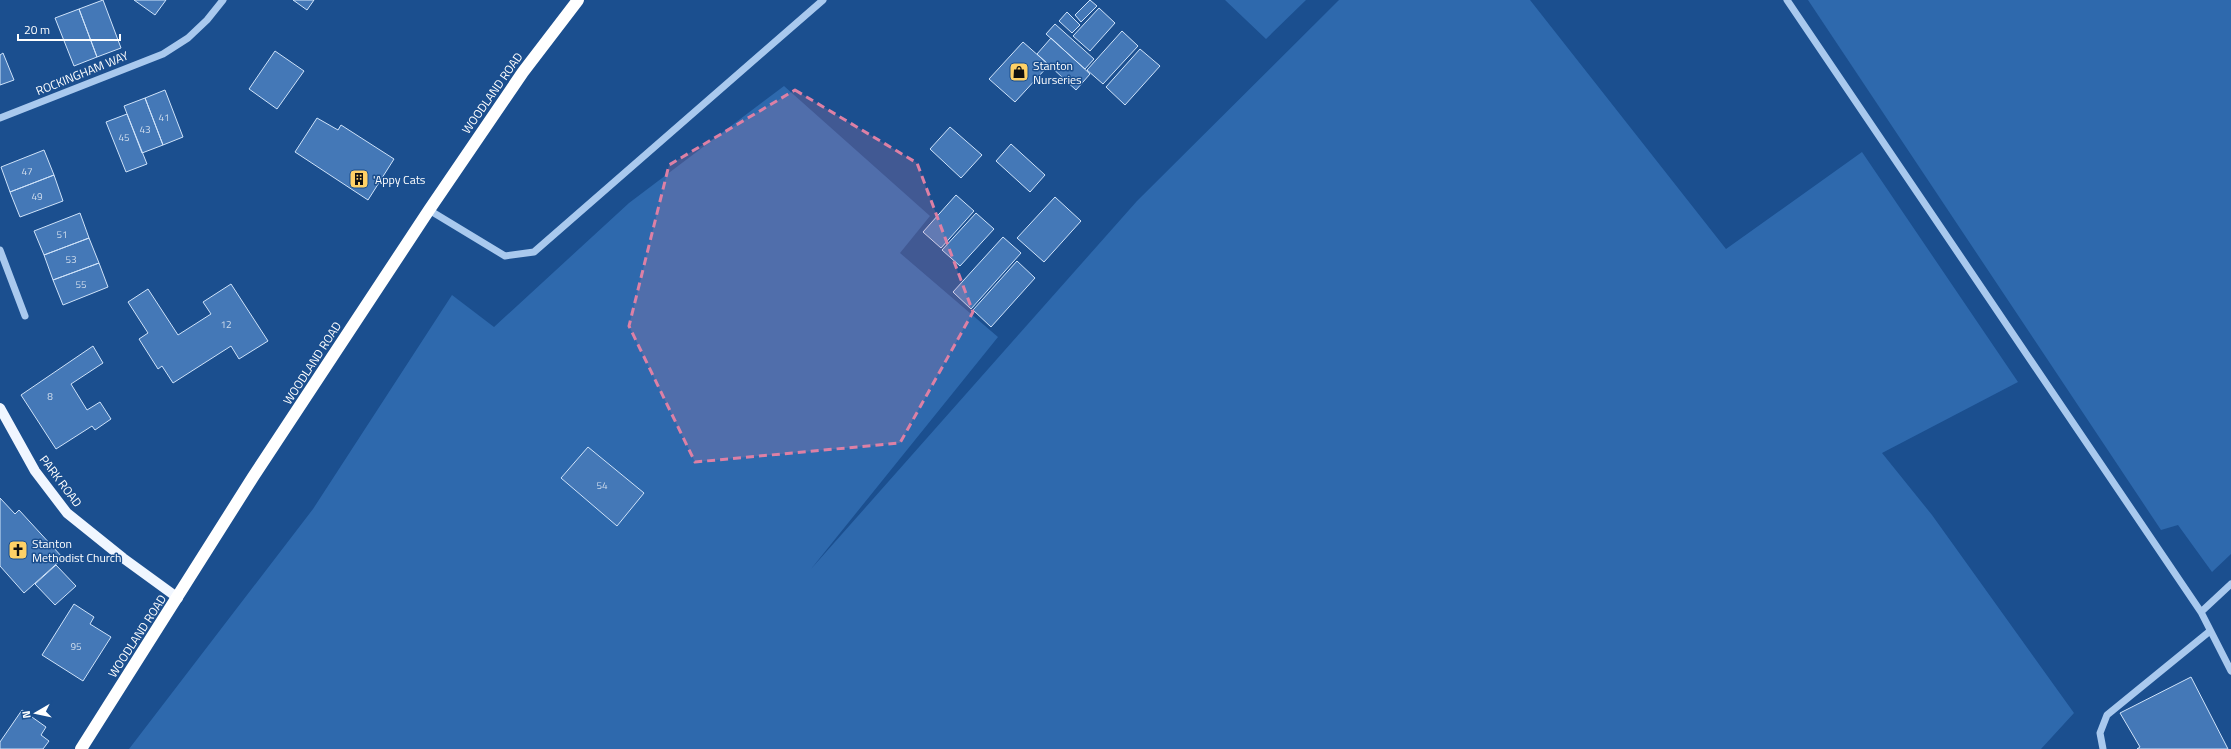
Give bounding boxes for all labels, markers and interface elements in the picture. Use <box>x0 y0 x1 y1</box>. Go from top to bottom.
scale bar <box>18 16 120 42</box>
text: 20 m <box>24 20 50 39</box>
street label: ROCKINGHAM WAY <box>33 46 132 100</box>
street label: WOODLAND ROAD <box>457 48 527 138</box>
place label: Stanton Nurseries <box>1033 56 1082 89</box>
shop icon: Stanton Nurseries <box>1008 61 1030 83</box>
house number: 41 <box>158 110 170 125</box>
house number: 43 <box>139 122 151 137</box>
house number: 45 <box>118 130 130 145</box>
house number: 47 <box>21 164 33 179</box>
building icon: 'Appy Cats <box>348 168 370 190</box>
place label: 'Appy Cats <box>373 170 426 189</box>
house number: 49 <box>31 189 43 204</box>
house number: 51 <box>56 227 68 242</box>
house number: 53 <box>65 252 77 267</box>
house number: 55 <box>75 277 87 292</box>
house number: 12 <box>220 317 232 332</box>
street label: WOODLAND ROAD <box>278 317 346 408</box>
house number: 8 <box>47 389 53 404</box>
street label: PARK ROAD <box>35 451 87 511</box>
house number: 54 <box>596 478 608 493</box>
place label: Stanton Methodist Church <box>32 534 122 567</box>
church icon: Stanton Methodist Church <box>7 539 29 561</box>
street label: WOODLAND ROAD <box>103 590 171 681</box>
house number: 95 <box>70 639 82 654</box>
north arrow <box>16 693 56 733</box>
text: N <box>18 710 35 720</box>

